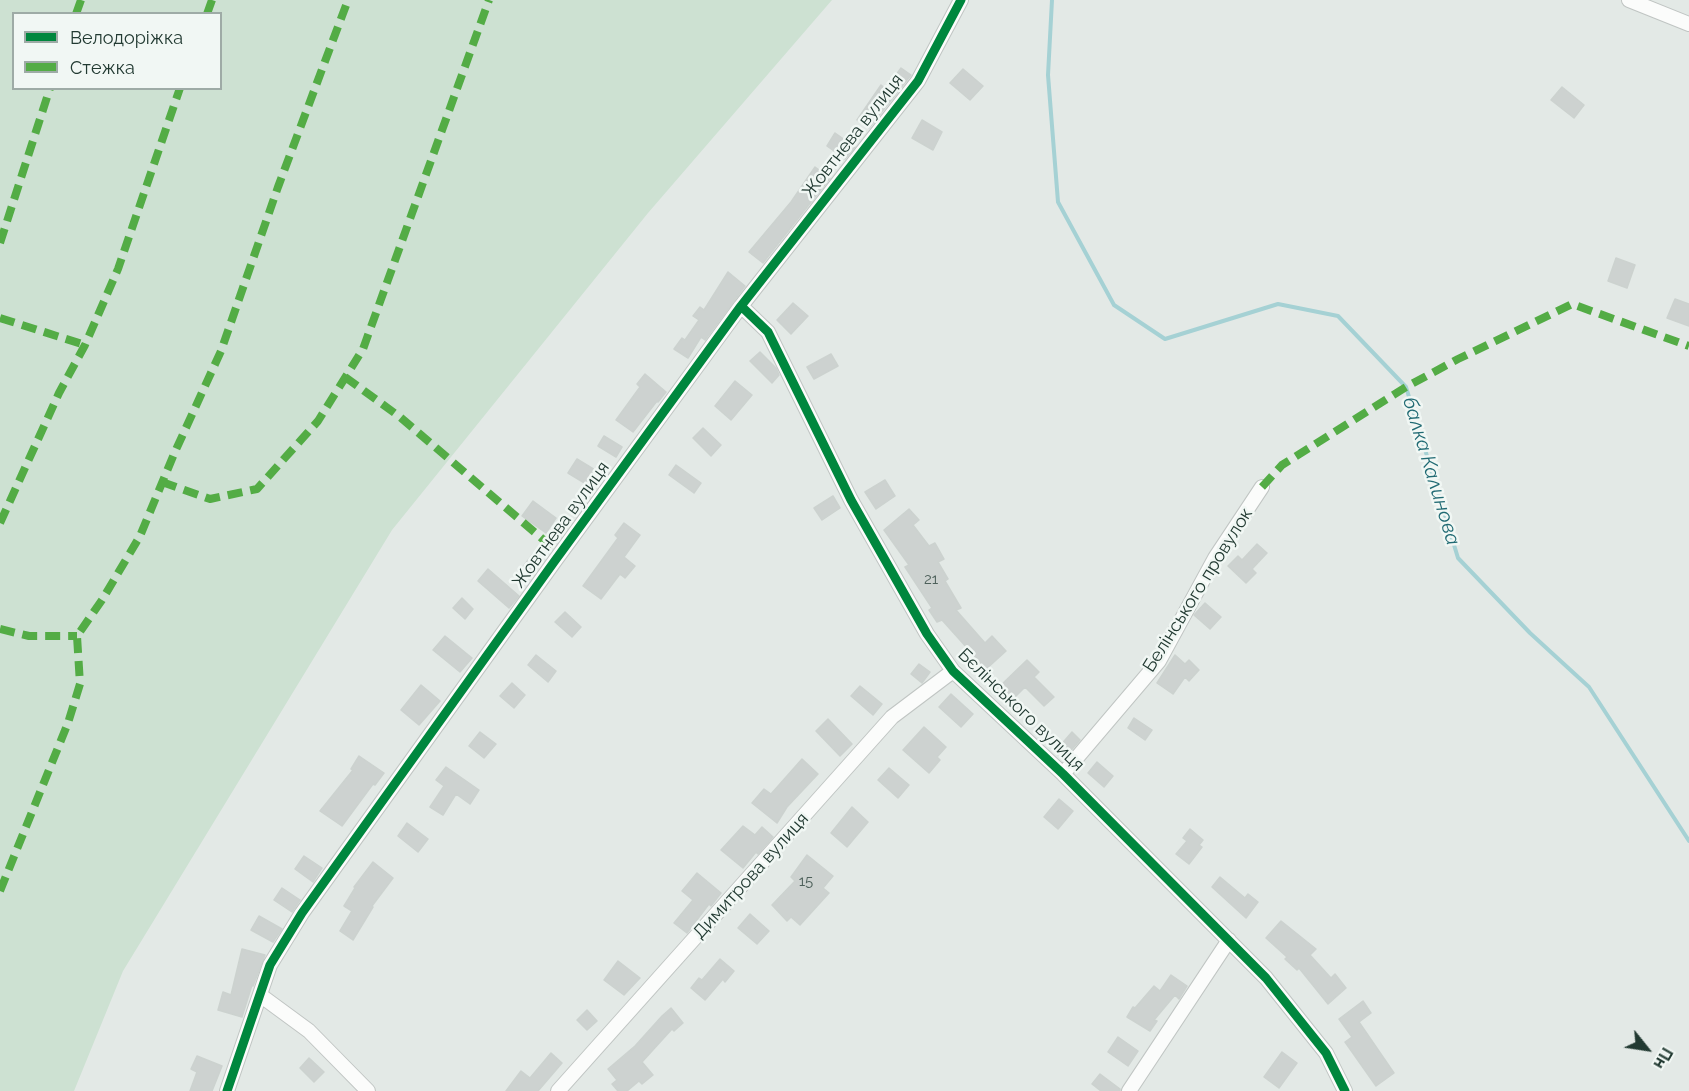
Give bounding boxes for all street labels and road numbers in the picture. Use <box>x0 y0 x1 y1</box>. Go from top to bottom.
street label: Жовтнева вулиця <box>798 70 908 202</box>
street label: Жовтнева вулиця <box>508 457 614 593</box>
street label: Белінського провулок <box>1139 504 1257 676</box>
street label: Бєлінського вулиця <box>953 644 1089 776</box>
street label: Димитрова вулиця <box>689 809 813 943</box>

